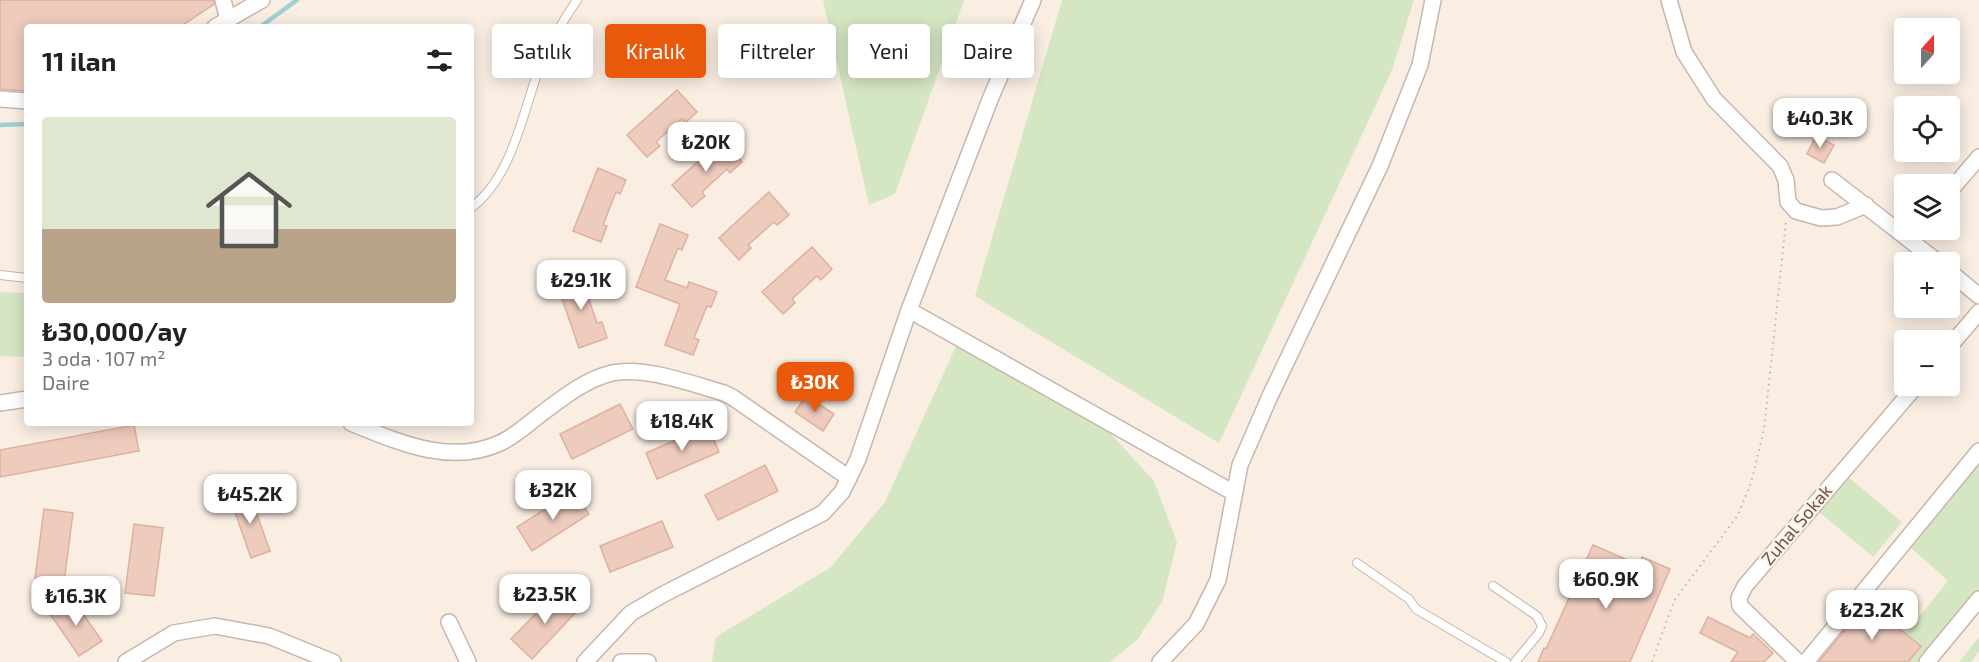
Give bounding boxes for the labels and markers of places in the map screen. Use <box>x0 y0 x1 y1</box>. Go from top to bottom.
pin: ₺40.3K <box>1771 98 1869 149</box>
pin: ₺20K <box>670 122 742 173</box>
pin: ₺29.1K <box>532 260 630 311</box>
pin: ₺30K <box>779 362 851 413</box>
pin: ₺18.4K <box>633 401 731 452</box>
pin: ₺32K <box>517 470 589 521</box>
pin: ₺45.2K <box>201 474 299 525</box>
pin: ₺60.9K <box>1557 559 1655 610</box>
pin: ₺23.5K <box>496 574 594 625</box>
pin: ₺16.3K <box>27 576 125 627</box>
pin: ₺23.2K <box>1823 590 1921 641</box>

